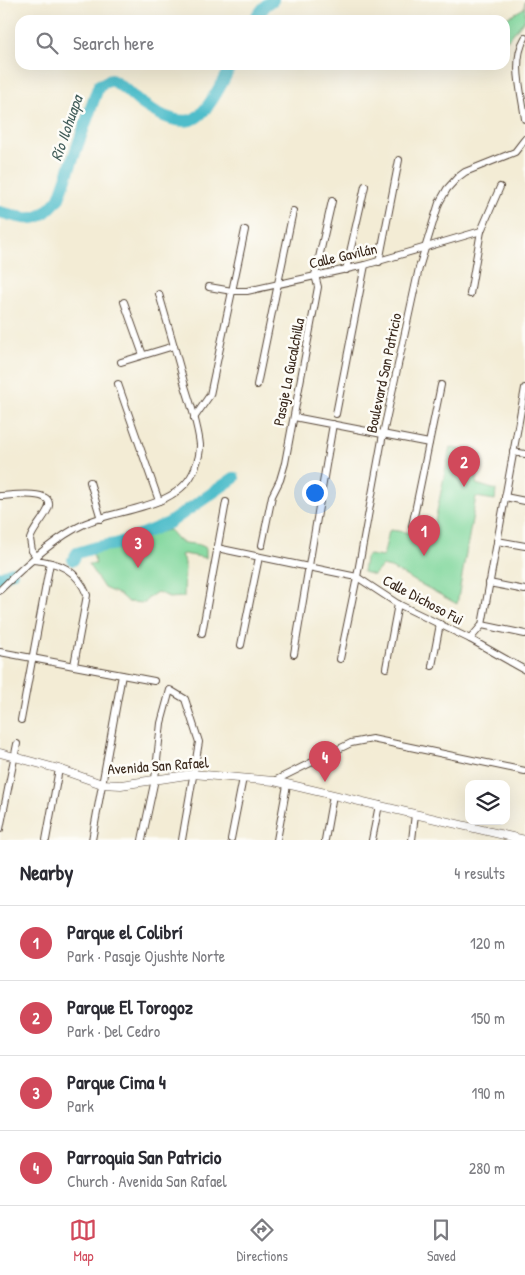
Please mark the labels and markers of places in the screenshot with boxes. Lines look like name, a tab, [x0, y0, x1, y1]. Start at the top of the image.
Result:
pin: 2	[448, 446, 480, 487]
pin: 1	[408, 515, 440, 556]
pin: 3	[122, 527, 154, 568]
pin: 4	[309, 741, 341, 782]

